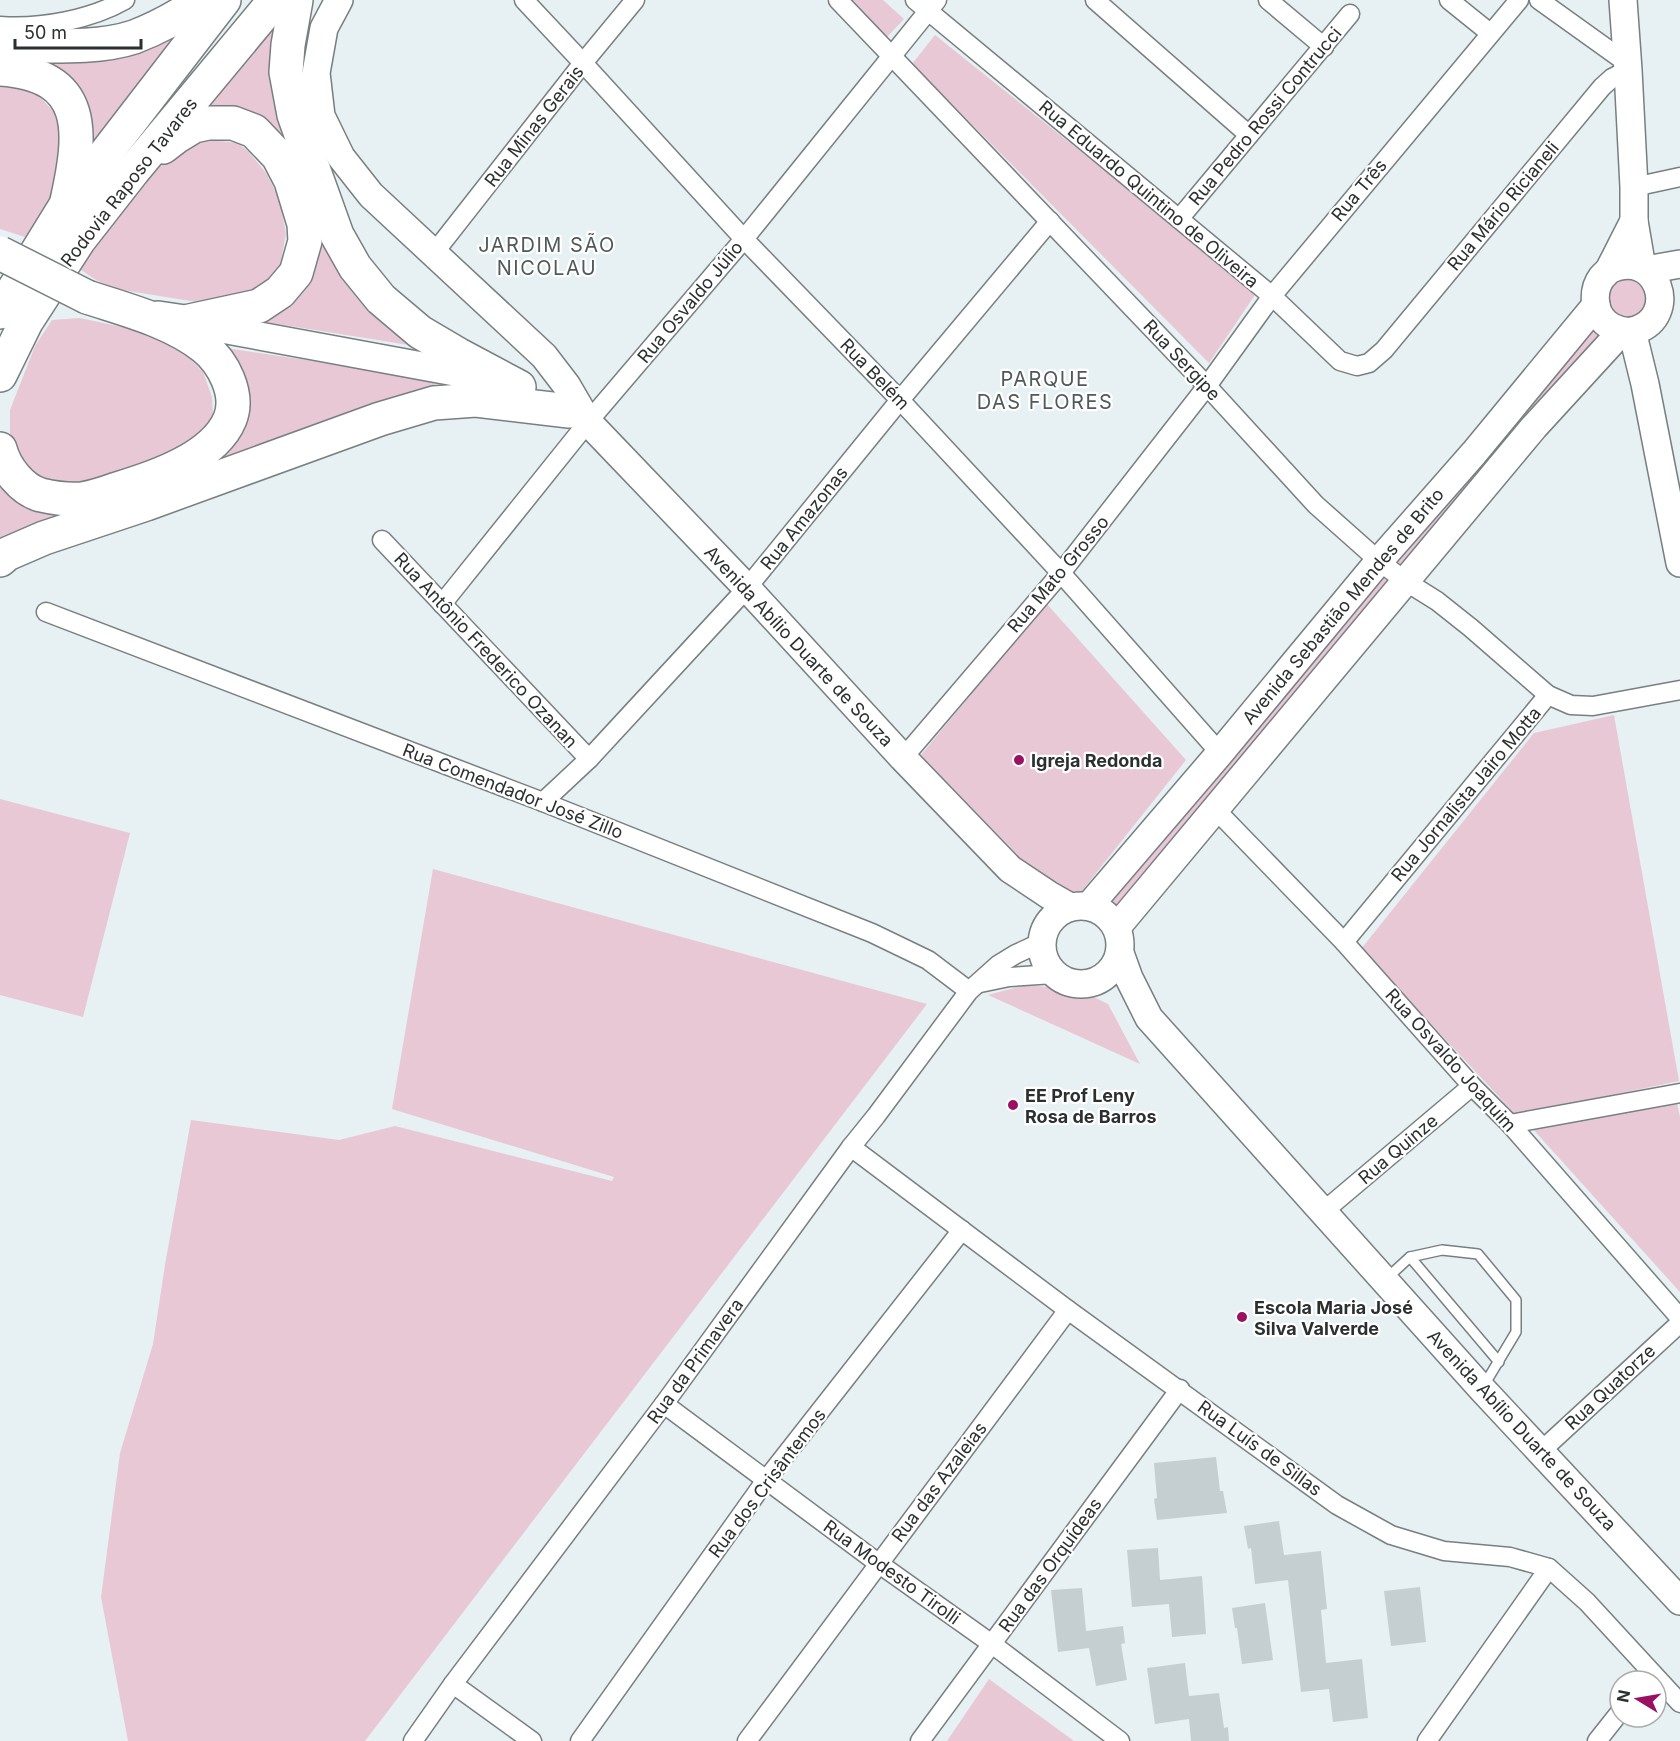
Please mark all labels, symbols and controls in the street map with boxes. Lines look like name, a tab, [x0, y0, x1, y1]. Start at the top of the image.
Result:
scale bar	[15, 12, 141, 50]
text: 50 m	[24, 22, 67, 43]
street label: Rua Pedro Rossi Contrucci	[1184, 23, 1346, 209]
street label: Rua Minas Gerais	[480, 61, 588, 191]
street label: Rodovia Raposo Tavares	[56, 93, 202, 271]
street label: Rua Eduardo Quintino de Oliveira	[1035, 96, 1263, 292]
street label: Rua Mário Ricianeli	[1443, 137, 1563, 275]
street label: Rua Três	[1327, 155, 1391, 225]
district label: JARDIM SÃO NICOLAU	[478, 232, 616, 280]
street label: Rua Osvaldo Júlio	[633, 237, 747, 367]
street label: Rua Sergipe	[1139, 315, 1225, 405]
street label: Rua Belém	[836, 334, 914, 414]
district label: PARQUE DAS FLORES	[977, 367, 1113, 414]
street label: Rua Amazonas	[756, 462, 852, 574]
street label: Avenida Sebastião Mendes de Brito	[1238, 484, 1448, 728]
street label: Rua Mato Grosso	[1003, 511, 1113, 637]
street label: Avenida Abílio Duarte de Souza	[700, 541, 898, 751]
street label: Rua Antônio Frederico Ozanan	[390, 548, 582, 752]
street label: Rua Jornalista Jairo Motta	[1387, 702, 1545, 886]
street label: Rua Comendador José Zillo	[400, 739, 626, 843]
place label: Igreja Redonda	[1031, 750, 1162, 771]
marker: Igreja Redonda	[1012, 753, 1026, 767]
street label: Rua Osvaldo Joaquim	[1381, 984, 1521, 1136]
place label: EE Prof Leny Rosa de Barros	[1025, 1085, 1157, 1127]
marker: EE Prof Leny Rosa de Barros	[1006, 1098, 1020, 1112]
street label: Rua Quinze	[1354, 1110, 1442, 1188]
street label: Rua da Primavera	[643, 1294, 747, 1428]
place label: Escola Maria José Silva Valverde	[1254, 1297, 1413, 1339]
marker: Escola Maria José Silva Valverde	[1235, 1310, 1249, 1324]
street label: Avenida Abílio Duarte de Souza	[1423, 1325, 1621, 1535]
street label: Rua Quatorze	[1561, 1340, 1659, 1434]
street label: Rua Luís de Sillas	[1194, 1396, 1326, 1500]
street label: Rua dos Crisântemos	[704, 1404, 830, 1562]
street label: Rua das Azaleias	[887, 1418, 991, 1546]
street label: Rua das Orquídeas	[994, 1494, 1106, 1636]
street label: Rua Modesto Tirolli	[820, 1515, 964, 1629]
north arrow	[1608, 1669, 1668, 1729]
text: N	[1612, 1688, 1634, 1704]

